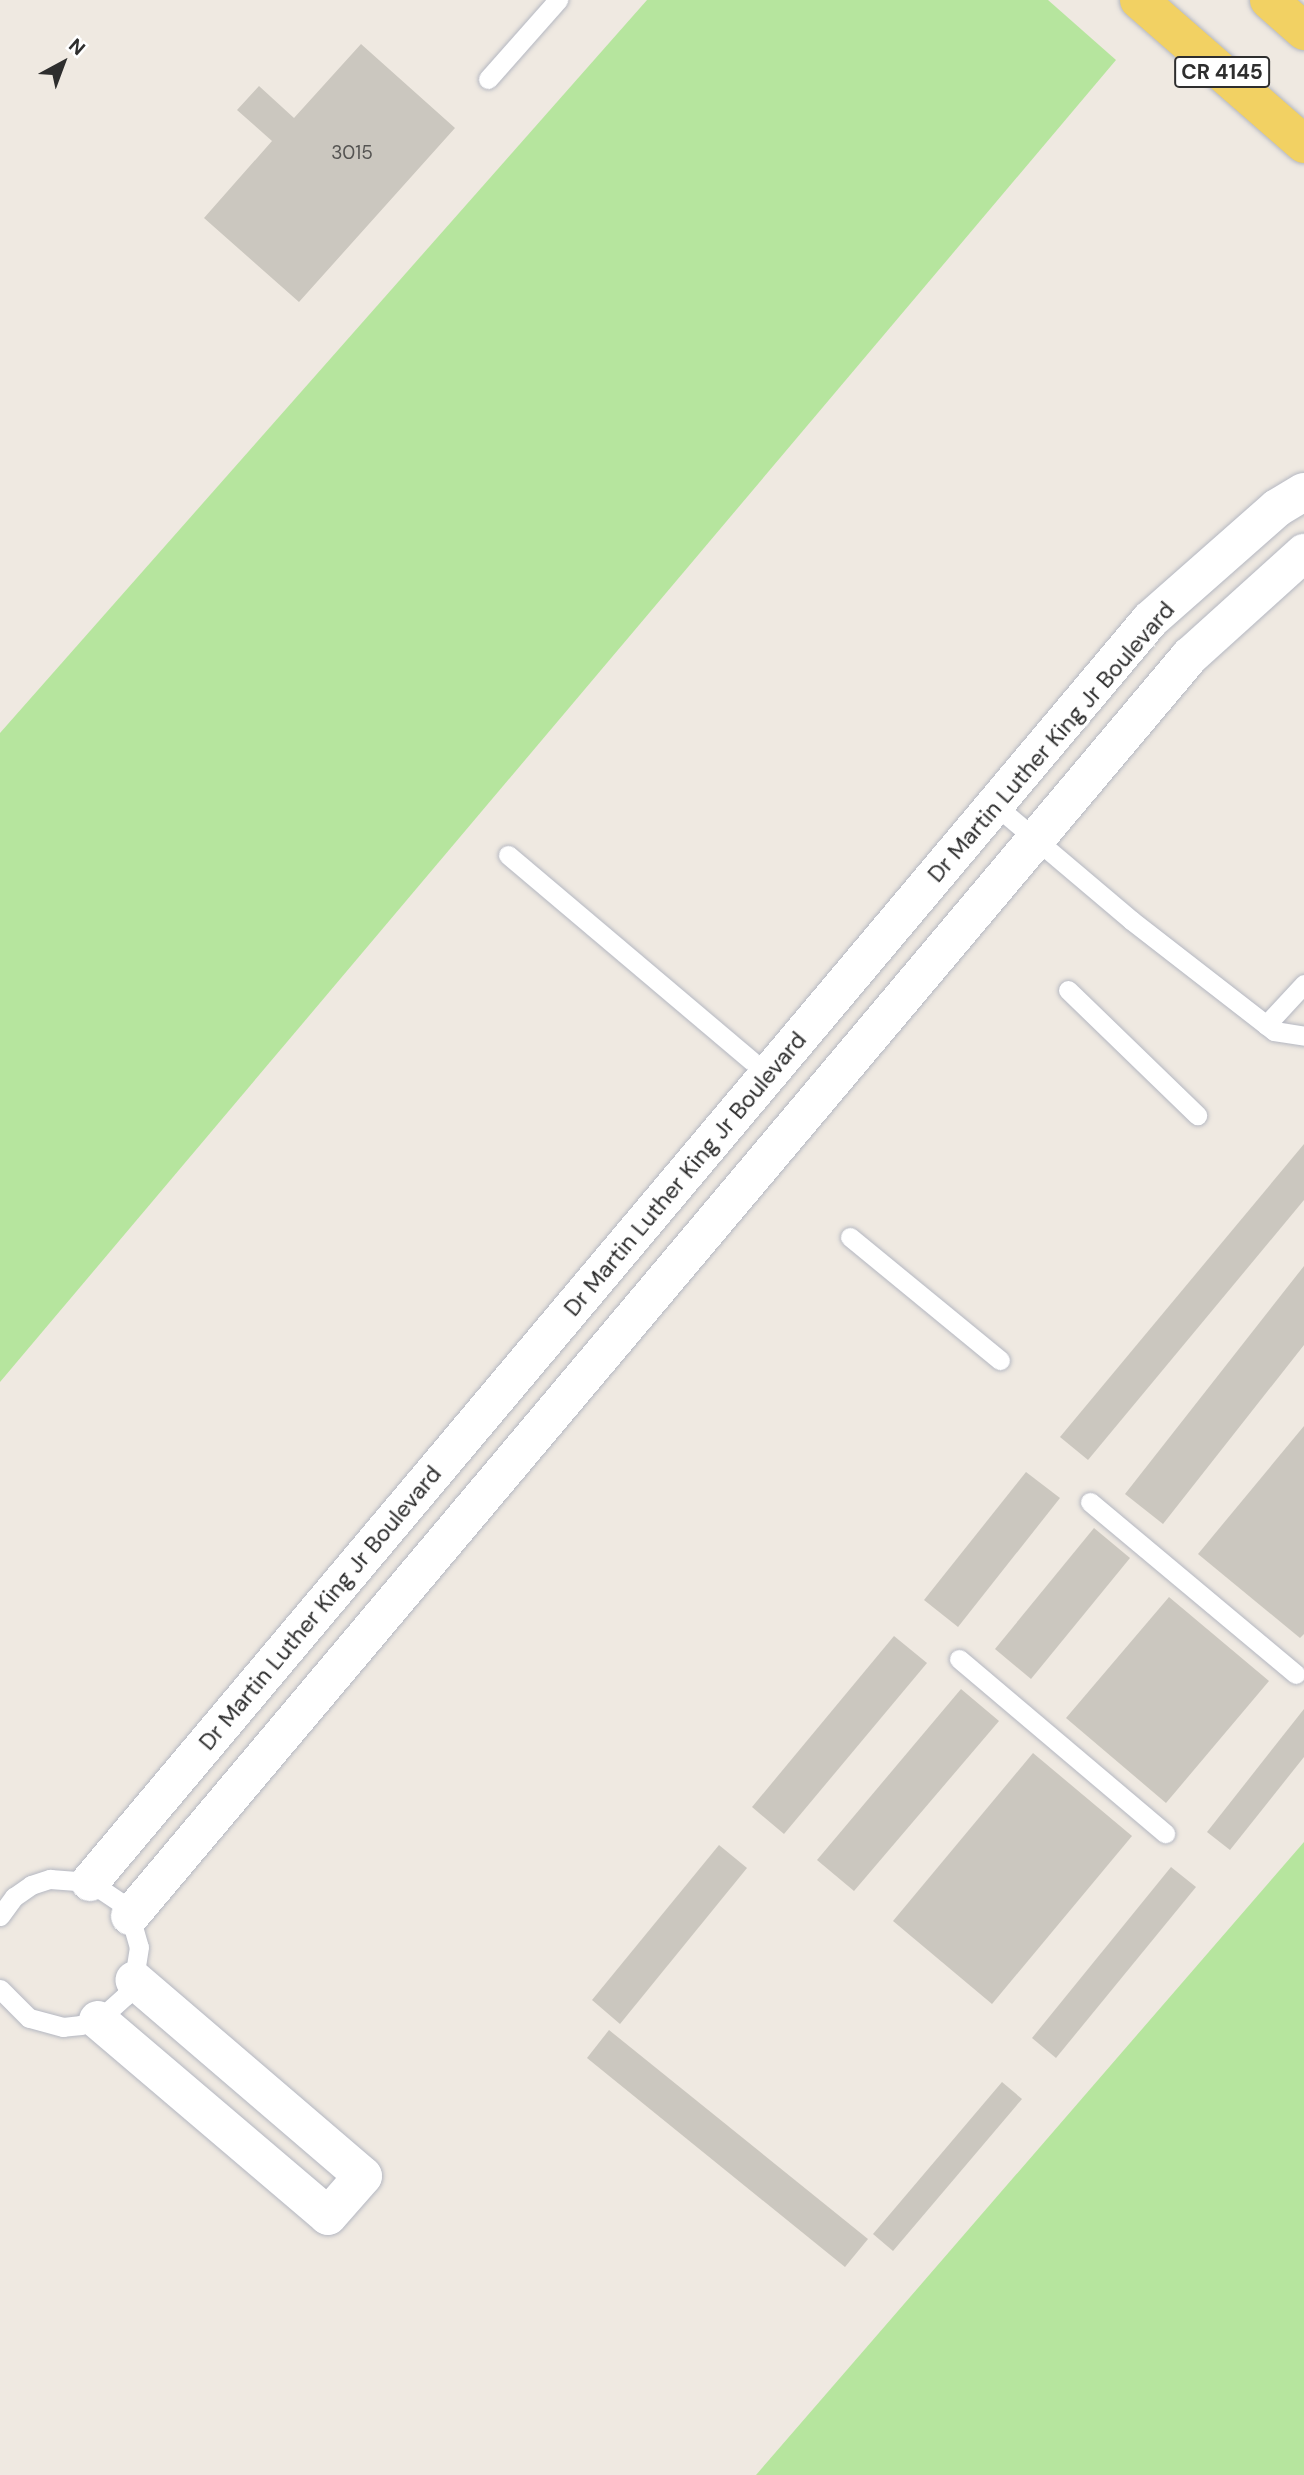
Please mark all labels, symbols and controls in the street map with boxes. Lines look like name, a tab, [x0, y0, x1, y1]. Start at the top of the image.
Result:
north arrow	[28, 28, 98, 98]
text: N	[64, 33, 91, 61]
road number: CR 4145	[1173, 55, 1271, 90]
house number: 3015	[331, 142, 373, 164]
street label: Dr Martin Luther King Jr Boulevard	[922, 596, 1180, 888]
street label: Dr Martin Luther King Jr Boulevard	[558, 1026, 812, 1322]
street label: Dr Martin Luther King Jr Boulevard	[193, 1460, 447, 1756]

